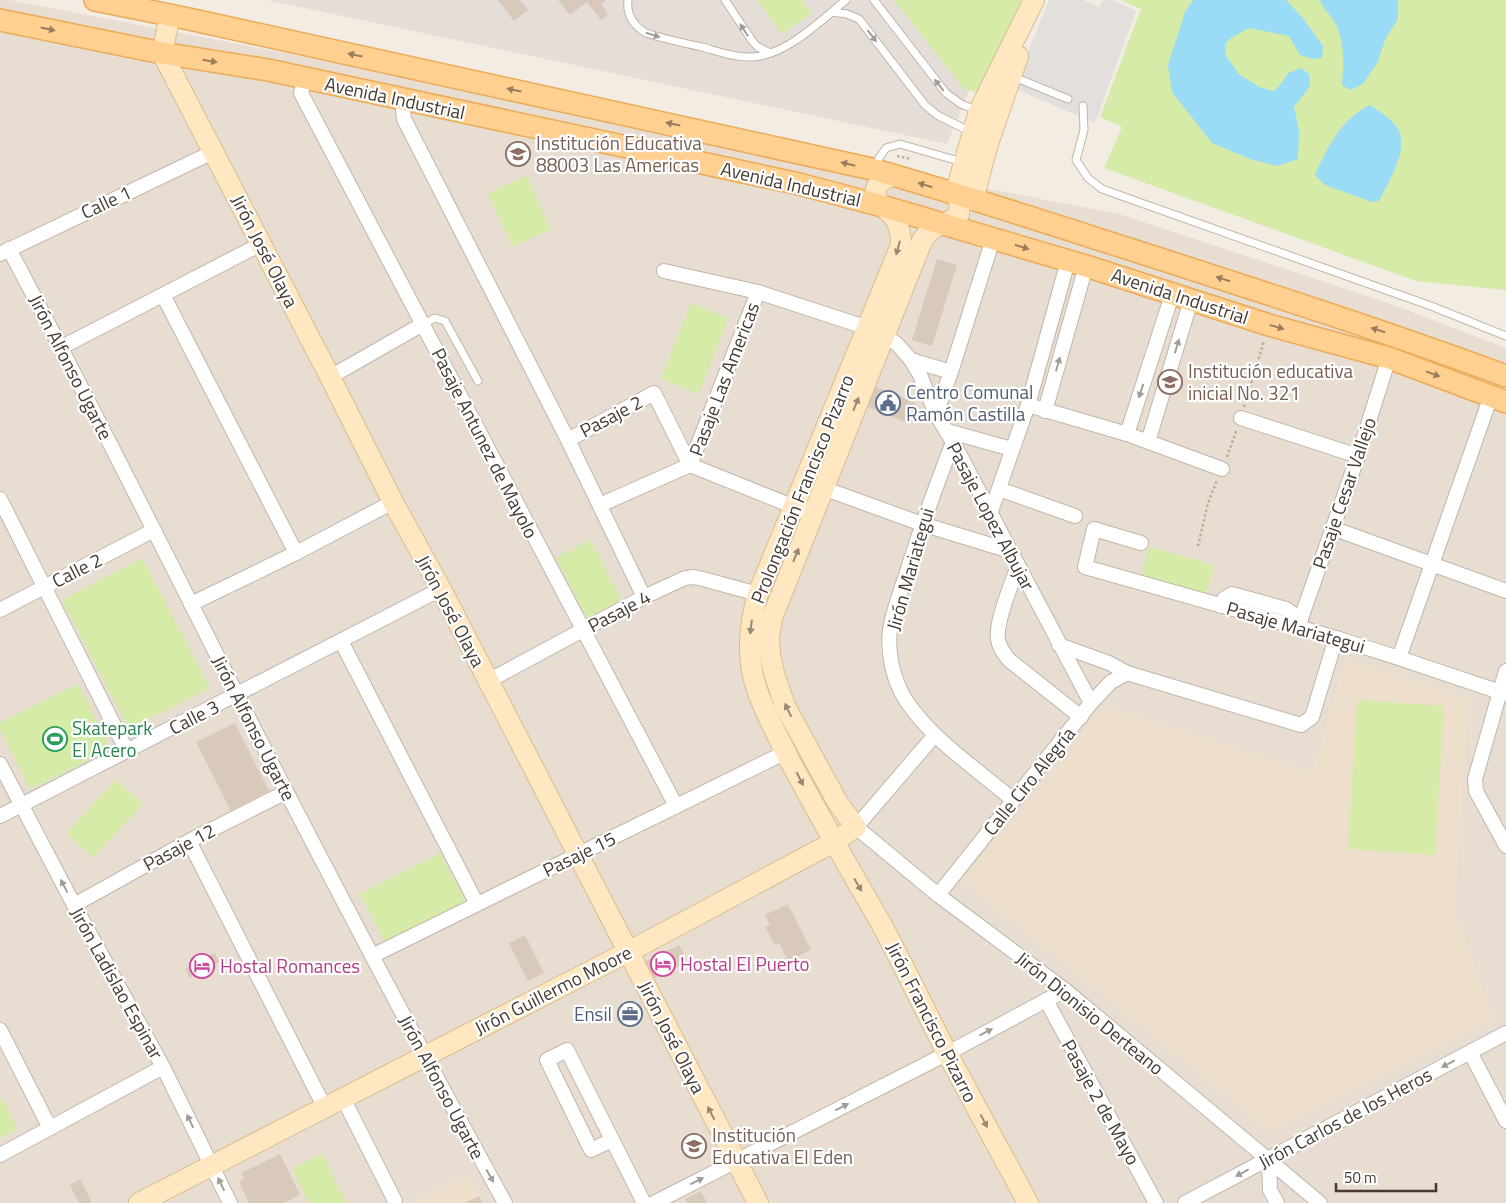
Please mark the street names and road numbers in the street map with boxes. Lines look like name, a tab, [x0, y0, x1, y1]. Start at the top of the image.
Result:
street label: Avenida Industrial	[322, 68, 468, 127]
street label: Avenida Industrial	[718, 153, 864, 214]
street label: Calle 1	[76, 177, 136, 226]
street label: Jirón José Olaya	[225, 189, 307, 313]
street label: Avenida Industrial	[1108, 260, 1253, 331]
street label: Jirón Alfonso Ugarte	[22, 289, 121, 445]
street label: Pasaje Las Americas	[681, 297, 766, 460]
street label: Pasaje Antunez de Mayolo	[425, 342, 546, 543]
street label: Prolongación Francisco Pizarro	[742, 370, 861, 608]
street label: Pasaje 2	[574, 387, 647, 444]
street label: Pasaje Cesar Vallejo	[1304, 413, 1383, 572]
street label: Pasaje Lopez Albujar	[940, 436, 1043, 596]
street label: Jirón Mariategui	[878, 504, 941, 634]
street label: Calle 2	[47, 545, 107, 595]
street label: Jirón José Olaya	[410, 549, 493, 672]
street label: Pasaje 4	[582, 582, 655, 639]
street label: Pasaje Mariategui	[1223, 593, 1369, 660]
street label: Jirón Alfonso Ugarte	[205, 650, 304, 806]
street label: Calle 3	[164, 692, 224, 742]
street label: Calle Ciro Alegría	[976, 720, 1082, 841]
street label: Pasaje 12	[137, 815, 220, 878]
street label: Pasaje 15	[537, 823, 620, 884]
street label: Jirón Ladislao Espinar	[64, 901, 172, 1065]
street label: Jirón Guillermo Moore	[469, 937, 637, 1042]
street label: Jirón Francisco Pizarro	[879, 937, 985, 1107]
street label: Jirón Dionisio Derteano	[1010, 944, 1171, 1081]
street label: Jirón José Olaya	[632, 975, 714, 1099]
street label: Jirón Alfonso Ugarte	[392, 1009, 493, 1164]
street label: Pasaje 2 de Mayo	[1055, 1033, 1148, 1170]
street label: Jirón Carlos de los Heros	[1253, 1059, 1437, 1176]

